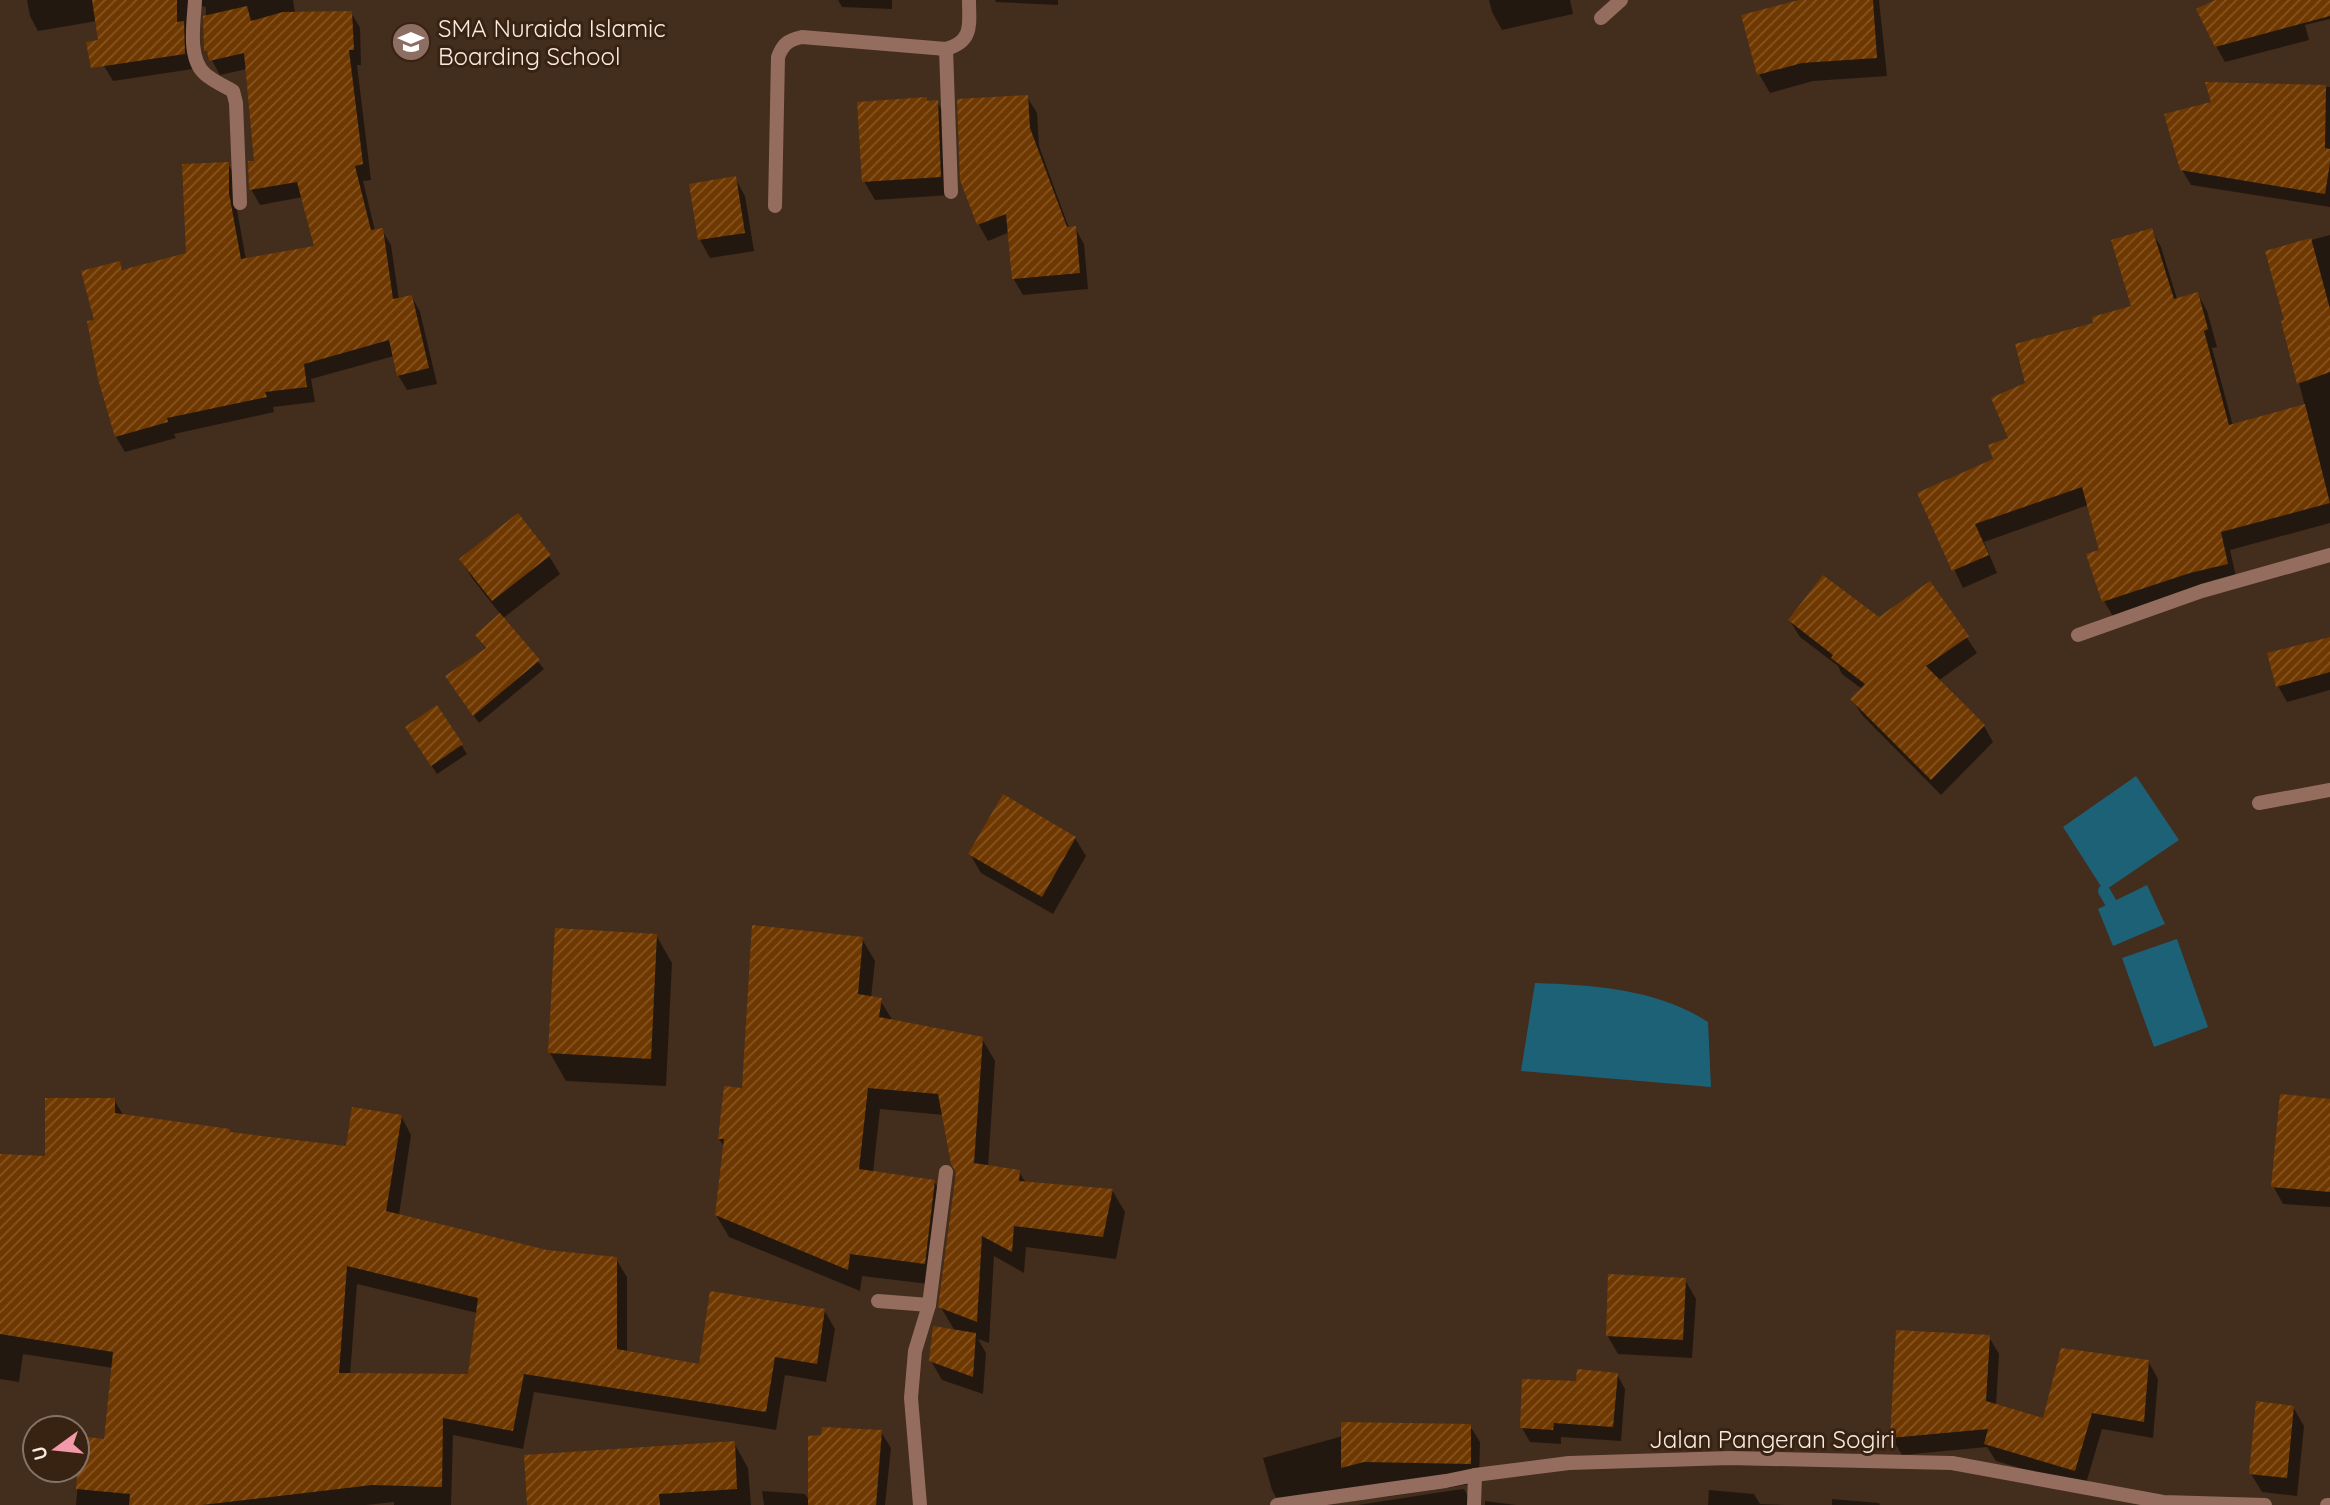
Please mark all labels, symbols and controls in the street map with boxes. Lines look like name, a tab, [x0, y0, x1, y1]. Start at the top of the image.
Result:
place label: SMA Nuraida Islamic Boarding School	[438, 13, 666, 71]
school or university icon: SMA Nuraida Islamic Boarding School	[390, 21, 432, 63]
north arrow	[21, 1414, 91, 1484]
street label: Jalan Pangeran Sogiri	[1649, 1424, 1895, 1454]
text: U	[26, 1444, 53, 1463]

